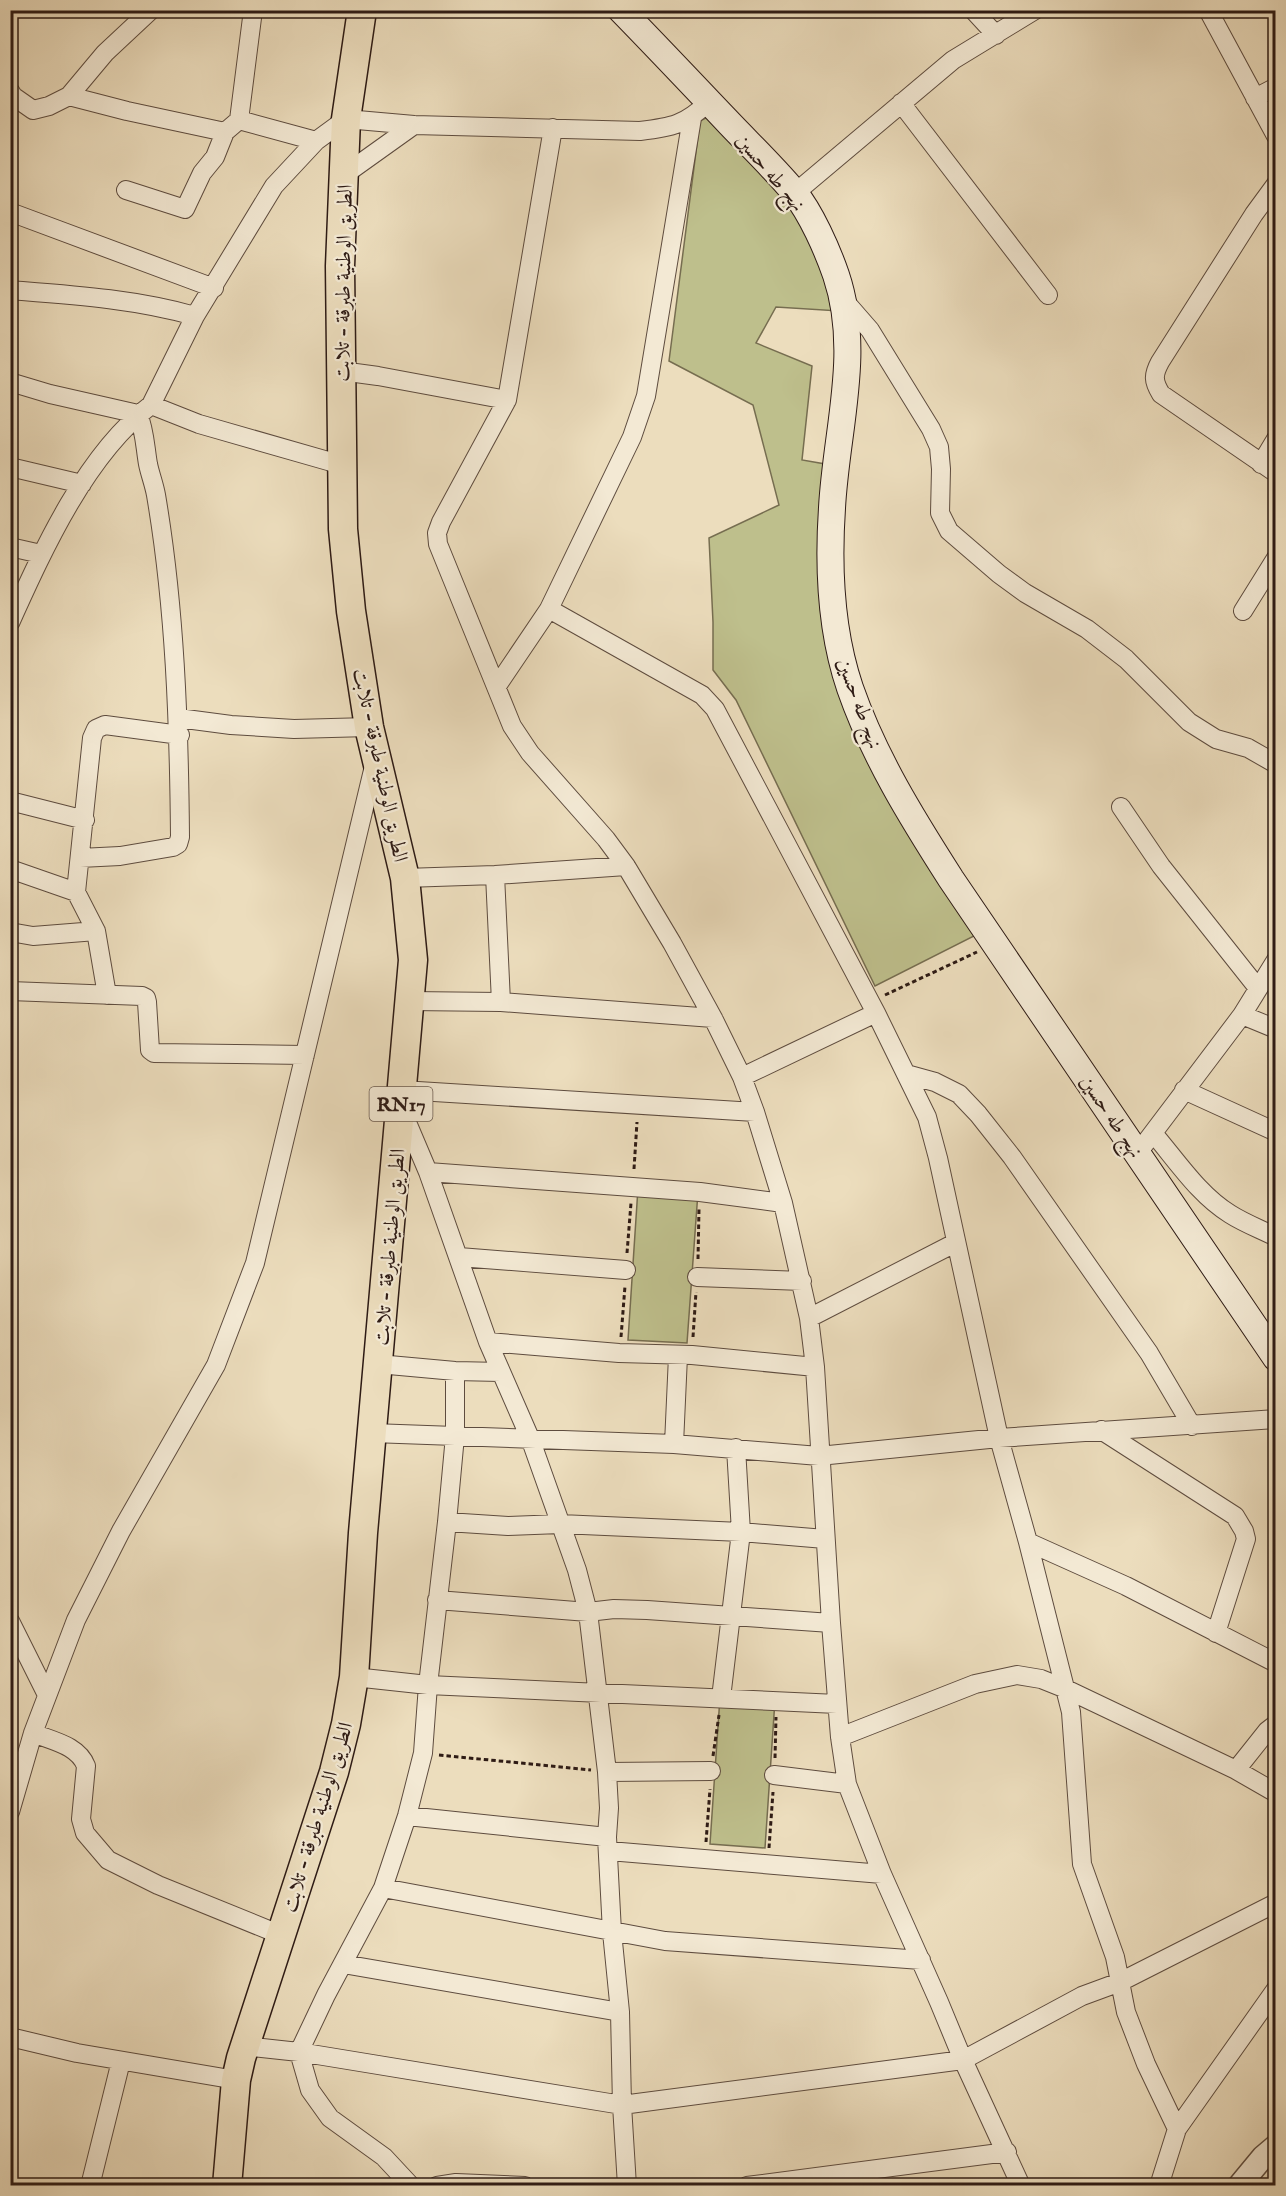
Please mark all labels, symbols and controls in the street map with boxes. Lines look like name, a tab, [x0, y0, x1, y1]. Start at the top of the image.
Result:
street label: نهج طه حسين	[726, 128, 811, 221]
street label: الطريق الوطنية طبرقة - تلابت	[329, 184, 360, 382]
street label: نهج طه حسين	[826, 654, 888, 754]
street label: الطريق الوطنية طبرقة - تلابت	[346, 666, 413, 865]
street label: نهج طه حسين	[1070, 1070, 1149, 1166]
road number: RN17	[370, 1087, 432, 1121]
street label: الطريق الوطنية طبرقة - تلابت	[368, 1148, 413, 1347]
street label: الطريق الوطنية طبرقة - تلابت	[277, 1719, 360, 1916]

